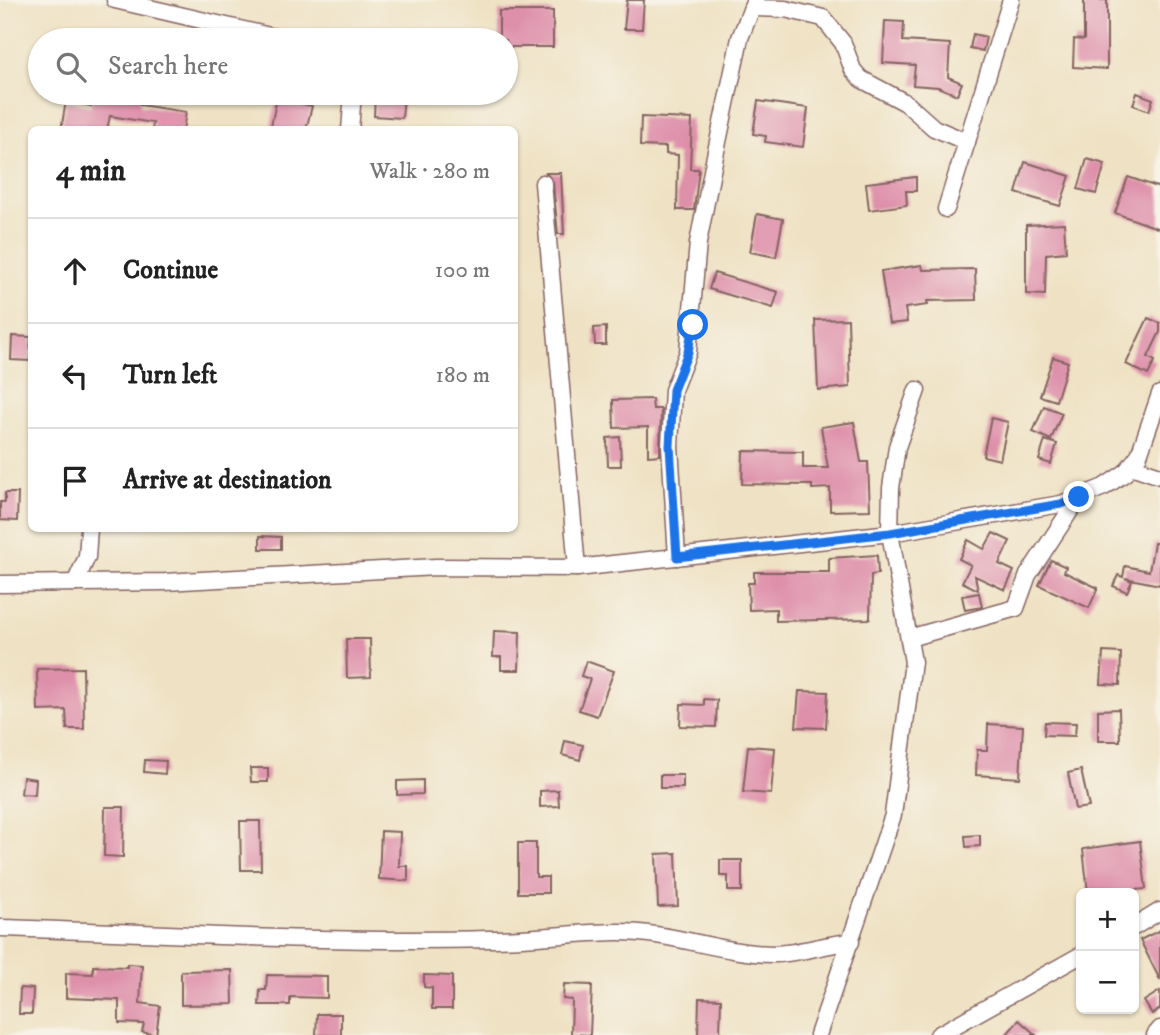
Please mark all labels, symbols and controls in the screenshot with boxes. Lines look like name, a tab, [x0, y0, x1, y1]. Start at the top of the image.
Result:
search box	[28, 28, 518, 105]
icon: search	[52, 48, 90, 86]
text: Search here	[108, 50, 228, 83]
text: 4 min	[56, 153, 126, 190]
text: Walk · 280 m	[369, 157, 490, 186]
icon: ahead	[56, 252, 94, 290]
text: Continue	[123, 254, 218, 287]
text: 100 m	[435, 256, 490, 285]
route start	[677, 309, 708, 340]
icon: left	[56, 357, 94, 395]
text: Turn left	[123, 359, 217, 392]
text: 180 m	[435, 361, 490, 390]
icon: arrive	[56, 462, 94, 500]
text: Arrive at destination	[123, 464, 332, 497]
route end	[1063, 481, 1094, 512]
map controls	[1076, 888, 1139, 1014]
button: +	[1076, 888, 1139, 951]
button: −	[1076, 951, 1139, 1014]

